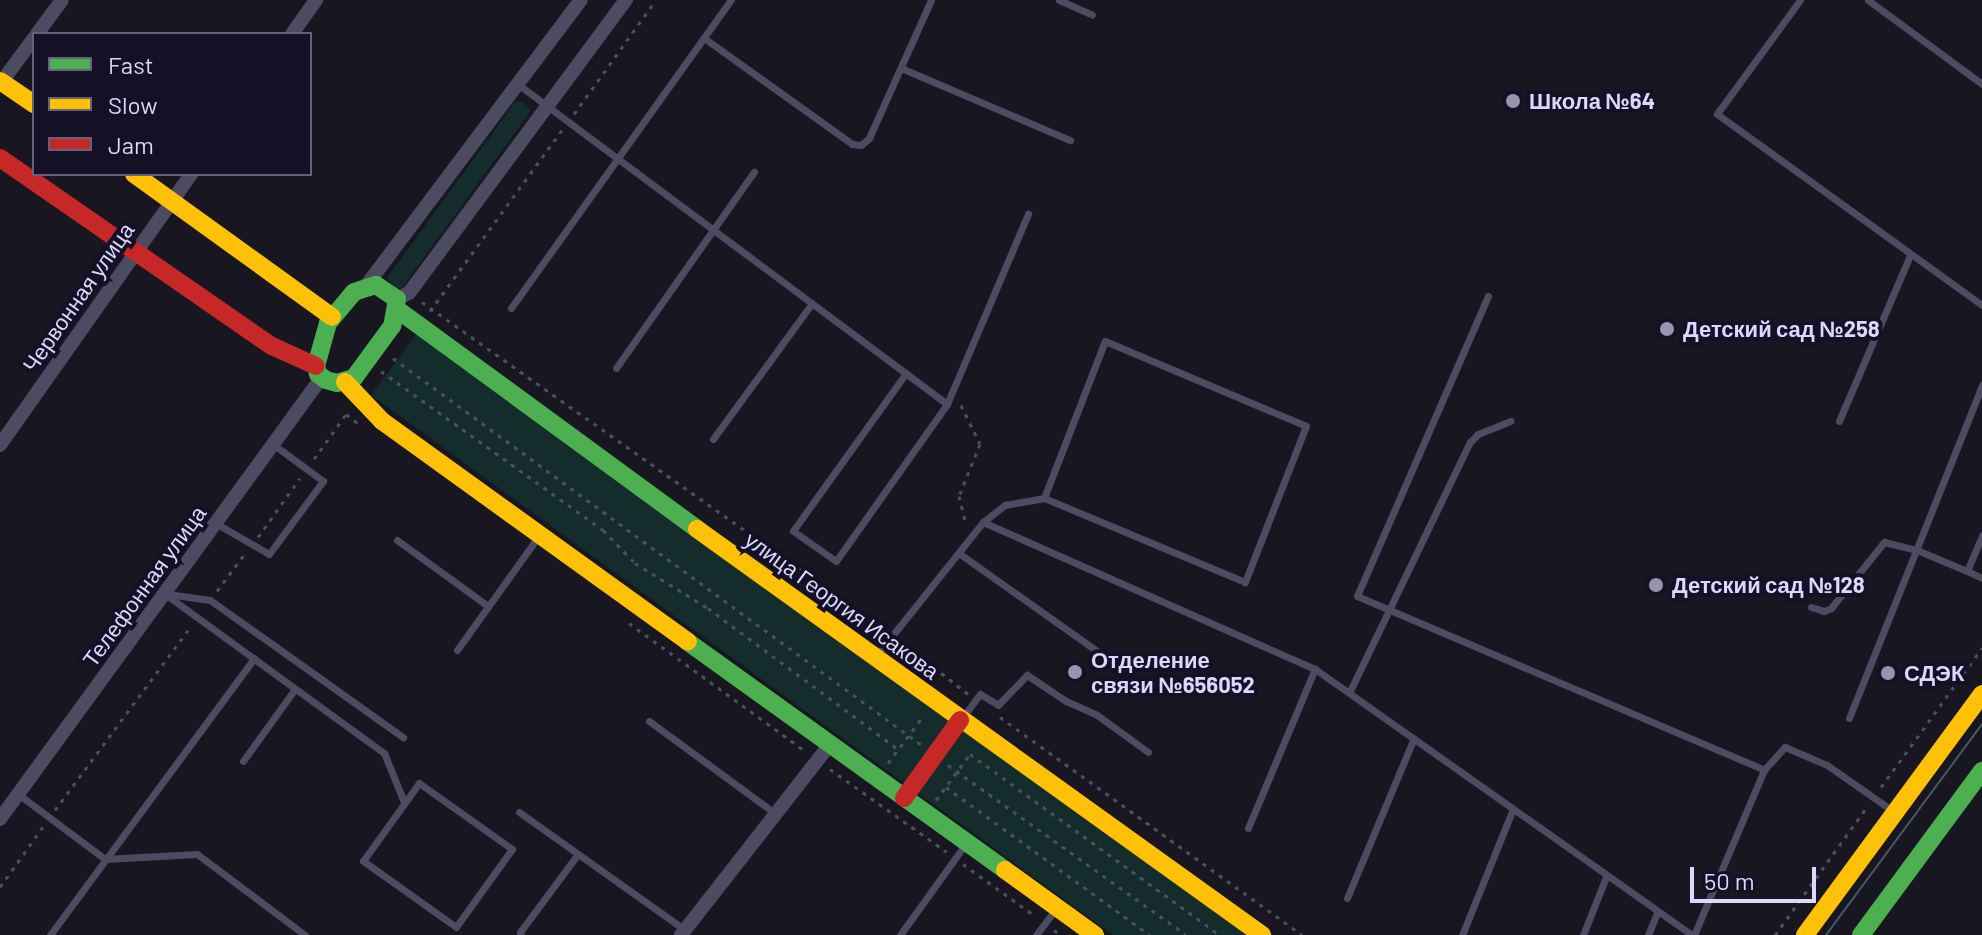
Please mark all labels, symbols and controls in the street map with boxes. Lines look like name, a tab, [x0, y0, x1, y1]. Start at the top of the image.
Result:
legend	[32, 32, 312, 176]
text: Fast	[108, 50, 153, 79]
place label: Школа №64	[1529, 88, 1655, 114]
text: Slow	[108, 90, 157, 119]
marker: Школа №64	[1504, 92, 1522, 110]
text: Jam	[108, 130, 154, 159]
street label: Червонная улица	[17, 217, 139, 377]
place label: Детский сад №258	[1683, 316, 1880, 342]
marker: Детский сад №258	[1658, 320, 1676, 338]
street label: Телефонная улица	[77, 500, 211, 672]
street label: улица Георгия Исакова	[740, 526, 944, 684]
place label: Детский сад №128	[1672, 572, 1865, 598]
marker: Детский сад №128	[1647, 576, 1665, 594]
place label: Отделение связи №656052	[1091, 646, 1255, 698]
place label: СДЭК	[1904, 660, 1964, 686]
marker: Отделение связи №656052	[1066, 663, 1084, 681]
marker: СДЭК	[1879, 664, 1897, 682]
scale bar	[1694, 851, 1820, 901]
text: 50 m	[1704, 866, 1755, 895]

